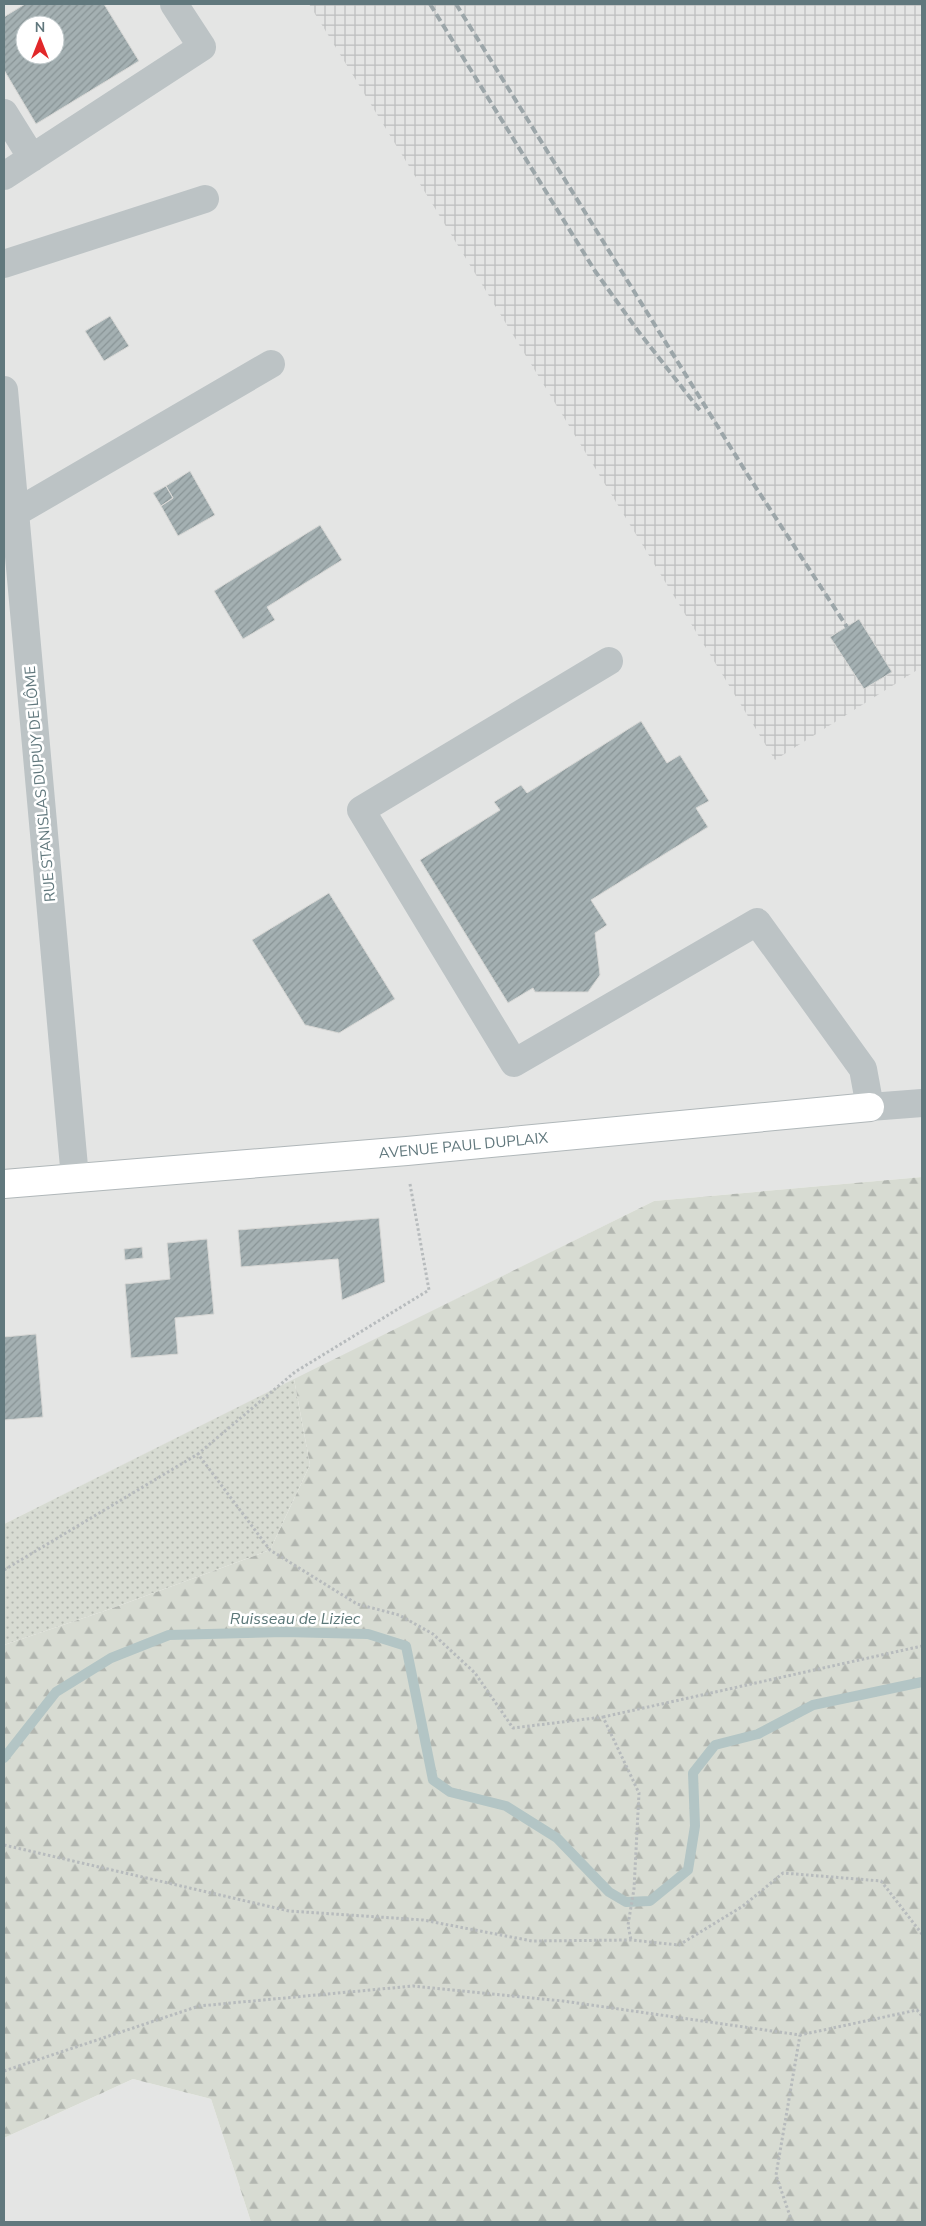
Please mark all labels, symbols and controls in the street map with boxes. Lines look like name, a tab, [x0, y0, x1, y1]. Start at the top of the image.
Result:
north arrow	[15, 15, 65, 65]
text: N	[35, 18, 45, 37]
street label: RUE STANISLAS DUPUY DE LÔME	[19, 665, 60, 903]
street label: AVENUE PAUL DUPLAIX	[378, 1128, 549, 1163]
water label: Ruisseau de Liziec	[230, 1608, 361, 1630]

